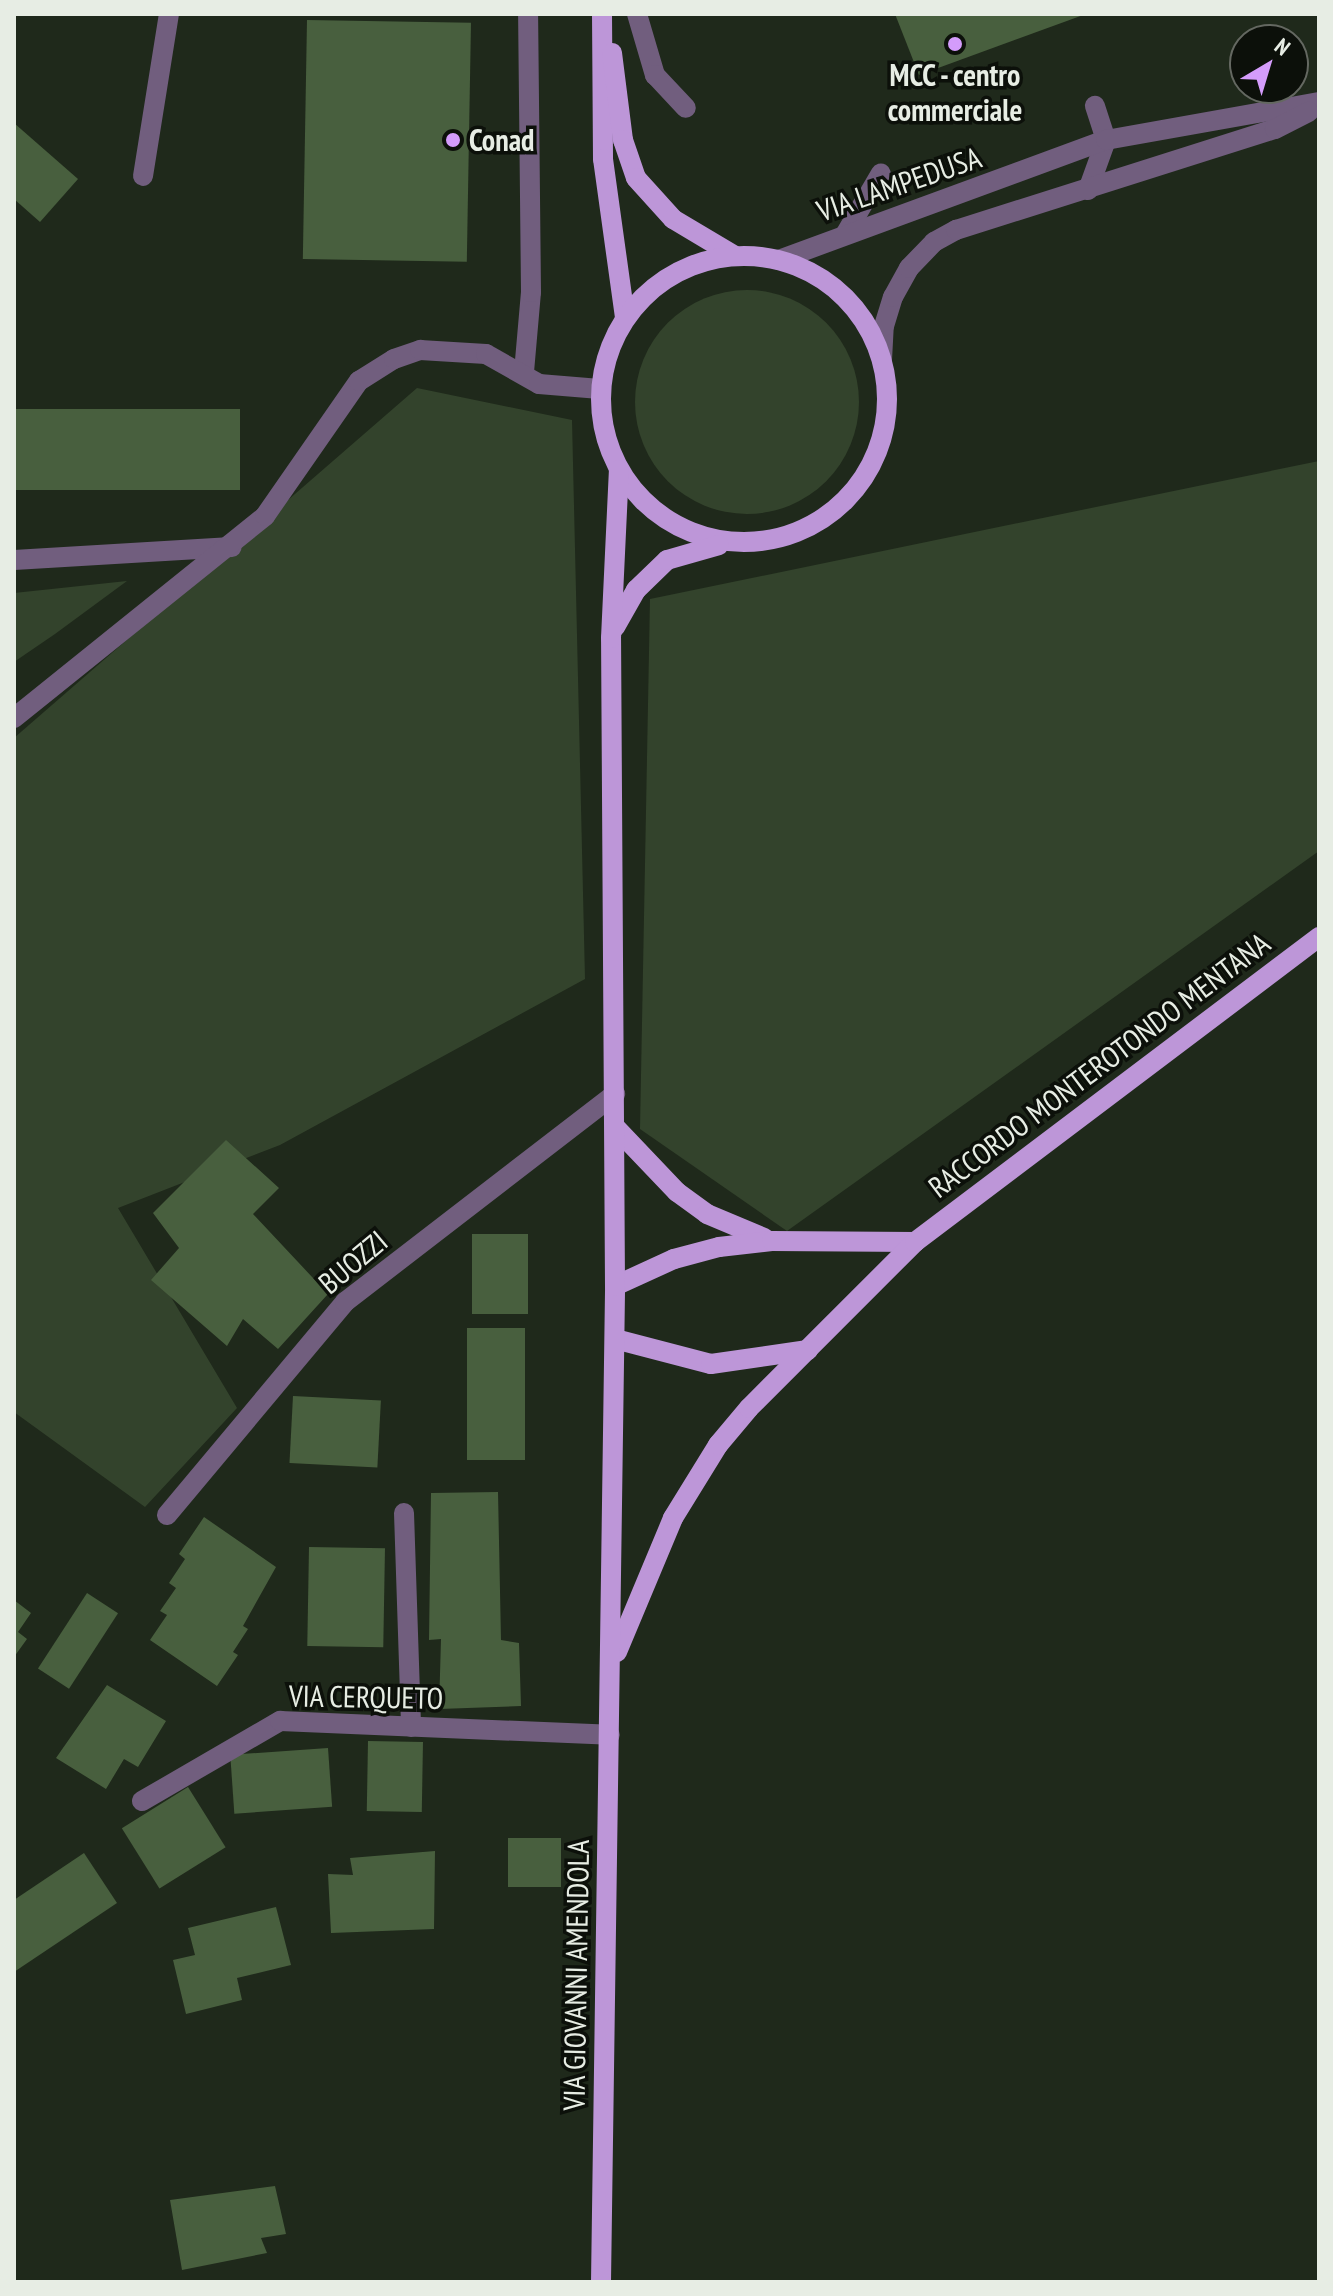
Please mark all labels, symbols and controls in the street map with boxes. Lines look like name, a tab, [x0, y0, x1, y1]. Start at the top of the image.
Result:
north arrow	[1229, 24, 1309, 104]
text: N	[1269, 32, 1296, 61]
marker: MCC - centro commerciale	[946, 35, 964, 53]
place label: MCC - centro commerciale	[887, 57, 1023, 128]
place label: Conad	[469, 122, 534, 158]
marker: Conad	[444, 131, 462, 149]
street label: VIA LAMPEDUSA	[812, 139, 986, 229]
street label: RACCORDO MONTEROTONDO MENTANA	[921, 925, 1277, 1205]
street label: BUOZZI	[311, 1223, 395, 1301]
street label: VIA CERQUETO	[288, 1678, 444, 1716]
street label: VIA GIOVANNI AMENDOLA	[556, 1838, 596, 2112]

